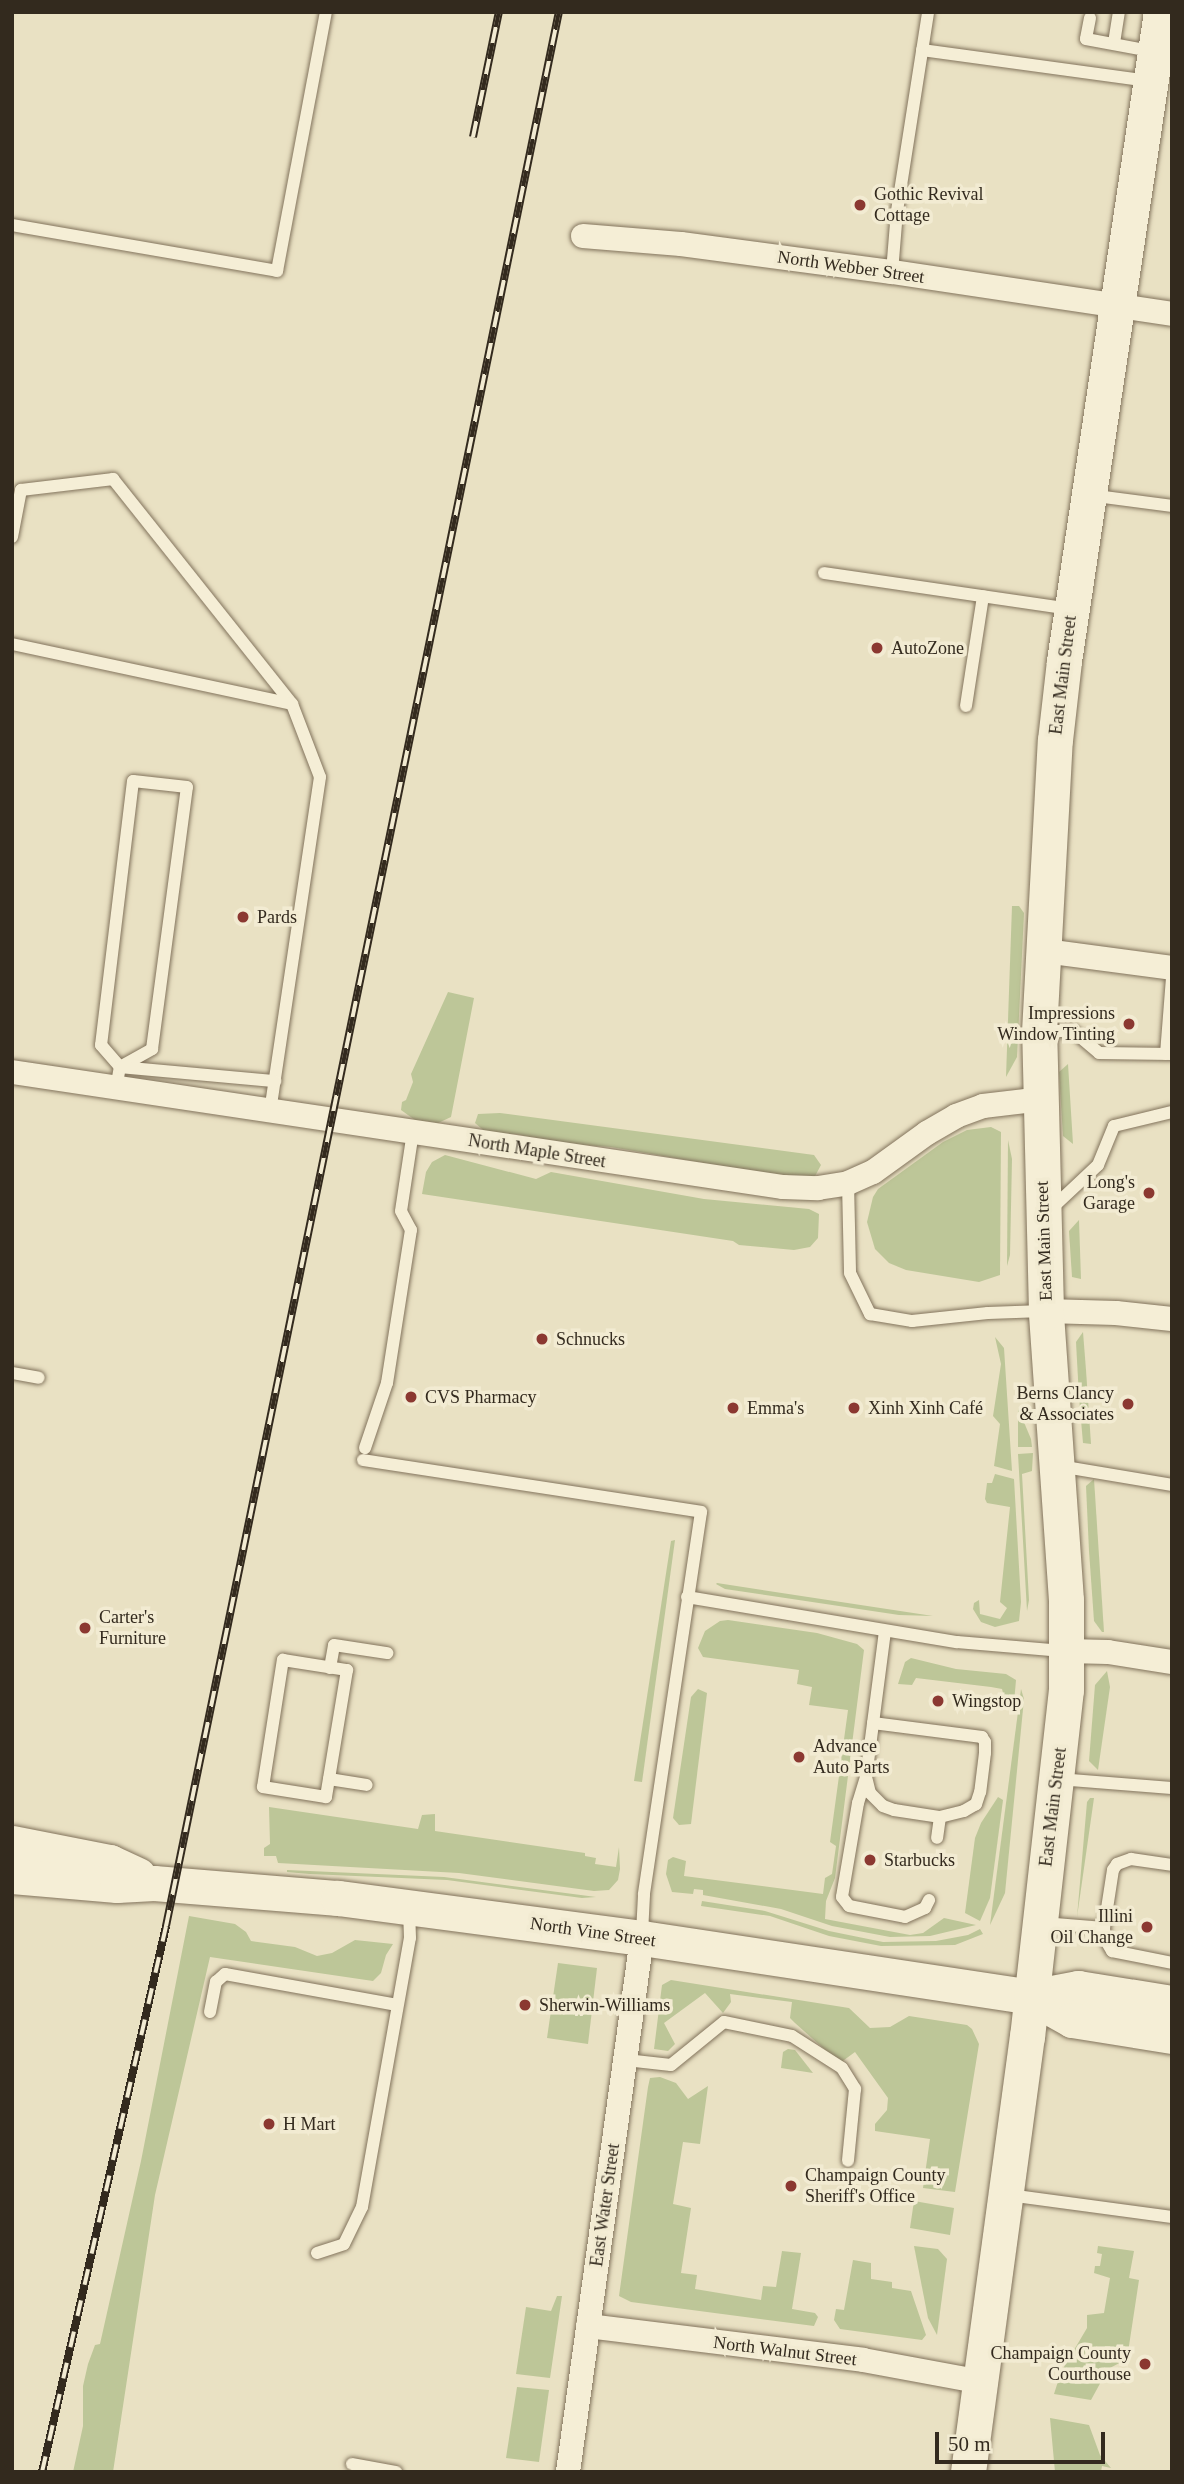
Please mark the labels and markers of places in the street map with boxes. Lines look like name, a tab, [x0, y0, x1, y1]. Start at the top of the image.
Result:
place label: Gothic Revival Cottage	[874, 184, 983, 227]
marker: Gothic Revival Cottage	[852, 197, 868, 213]
place label: AutoZone	[891, 637, 964, 659]
marker: AutoZone	[869, 640, 885, 656]
place label: Pards	[257, 906, 297, 928]
marker: Pards	[235, 909, 251, 925]
place label: Impressions Window Tinting	[997, 1003, 1115, 1046]
marker: Impressions Window Tinting	[1121, 1016, 1137, 1032]
place label: Long's Garage	[1083, 1172, 1135, 1214]
marker: Long's Garage	[1141, 1185, 1157, 1201]
place label: Schnucks	[556, 1328, 625, 1350]
marker: Schnucks	[534, 1331, 550, 1347]
place label: Berns Clancy & Associates	[1017, 1383, 1114, 1426]
place label: CVS Pharmacy	[425, 1386, 536, 1408]
marker: CVS Pharmacy	[403, 1389, 419, 1405]
marker: Berns Clancy & Associates	[1120, 1396, 1136, 1412]
place label: Emma's	[747, 1397, 804, 1419]
place label: Xinh Xinh Café	[868, 1397, 983, 1419]
marker: Emma's	[725, 1400, 741, 1416]
marker: Xinh Xinh Café	[846, 1400, 862, 1416]
place label: Carter's Furniture	[99, 1607, 166, 1650]
marker: Carter's Furniture	[77, 1620, 93, 1636]
place label: Wingstop	[952, 1690, 1021, 1712]
marker: Wingstop	[930, 1693, 946, 1709]
place label: Advance Auto Parts	[813, 1736, 890, 1778]
marker: Advance Auto Parts	[791, 1749, 807, 1765]
place label: Starbucks	[884, 1849, 955, 1871]
marker: Starbucks	[862, 1852, 878, 1868]
place label: Illini Oil Change	[1051, 1906, 1133, 1948]
marker: Illini Oil Change	[1139, 1919, 1155, 1935]
place label: Sherwin-Williams	[539, 1994, 670, 2016]
marker: Sherwin-Williams	[517, 1997, 533, 2013]
place label: H Mart	[283, 2113, 335, 2135]
marker: H Mart	[261, 2116, 277, 2132]
place label: Champaign County Sheriff's Office	[805, 2165, 945, 2208]
marker: Champaign County Sheriff's Office	[783, 2178, 799, 2194]
place label: Champaign County Courthouse	[991, 2343, 1131, 2386]
marker: Champaign County Courthouse	[1137, 2356, 1153, 2372]

